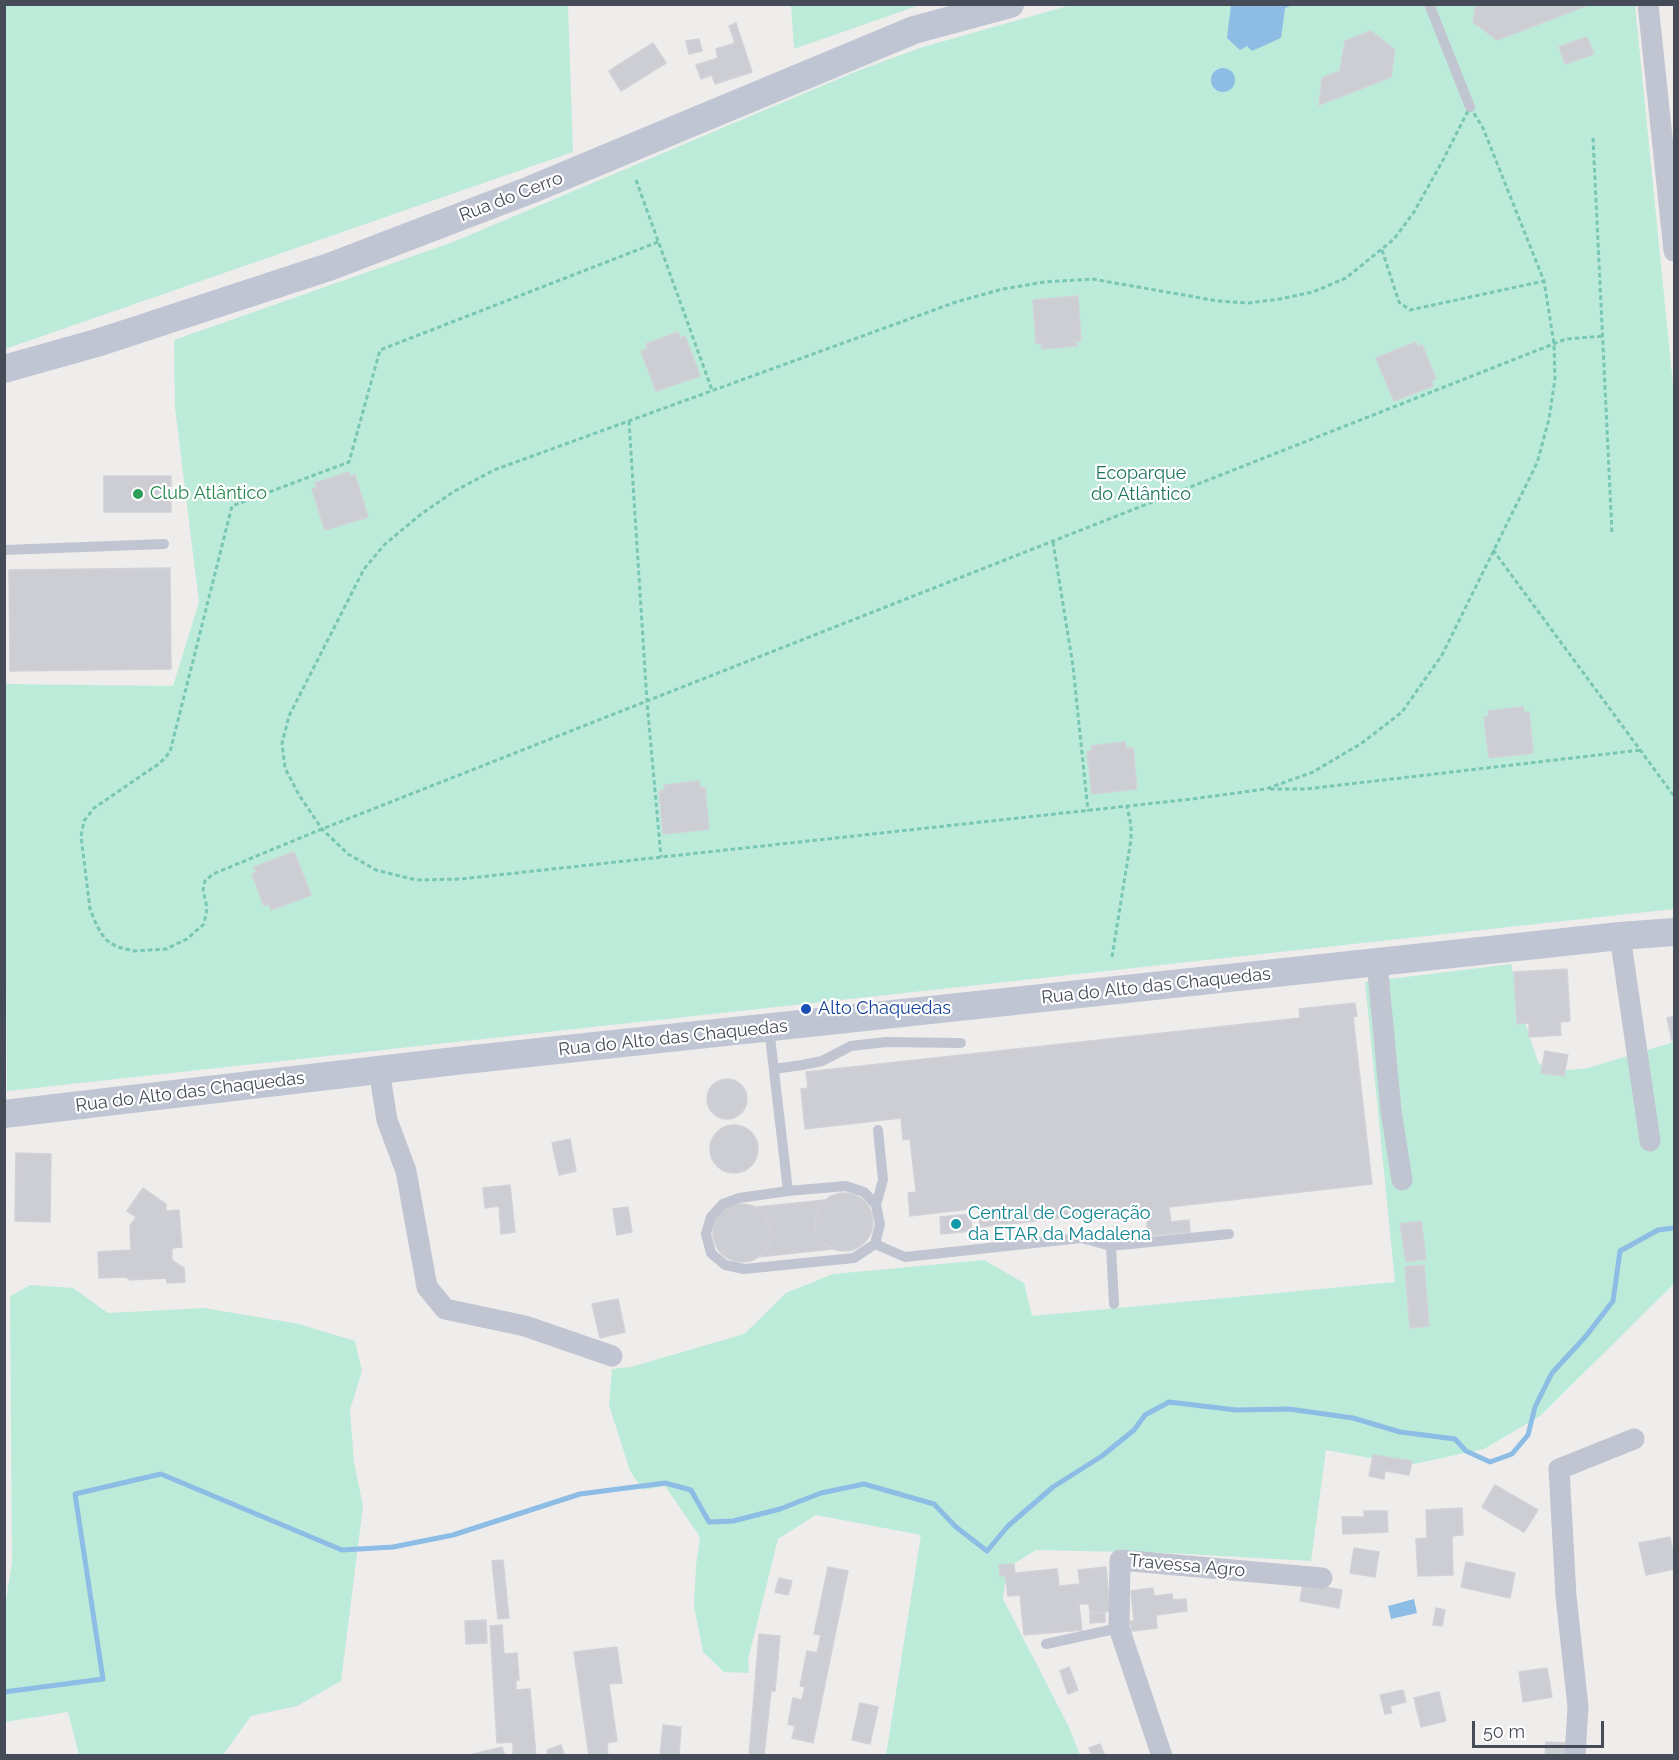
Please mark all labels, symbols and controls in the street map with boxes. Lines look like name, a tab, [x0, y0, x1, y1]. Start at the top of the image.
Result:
street label: Rua do Cerro	[456, 167, 566, 227]
park label: Ecoparque do Atlântico	[1091, 463, 1191, 506]
place label: Club Atlântico	[150, 483, 267, 505]
marker: Club Atlântico	[131, 487, 145, 501]
street label: Rua do Alto das Chaquedas	[1040, 963, 1272, 1009]
place label: Alto Chaquedas	[818, 998, 951, 1020]
marker: Alto Chaquedas	[799, 1002, 813, 1016]
street label: Rua do Alto das Chaquedas	[557, 1015, 789, 1061]
street label: Rua do Alto das Chaquedas	[74, 1067, 306, 1117]
place label: Central de Cogeração da ETAR da Madalena	[968, 1203, 1151, 1246]
marker: Central de Cogeração da ETAR da Madalena	[949, 1217, 963, 1231]
street label: Travessa Agro	[1128, 1550, 1246, 1582]
scale bar	[1475, 1709, 1607, 1747]
text: 50 m	[1483, 1721, 1525, 1742]

